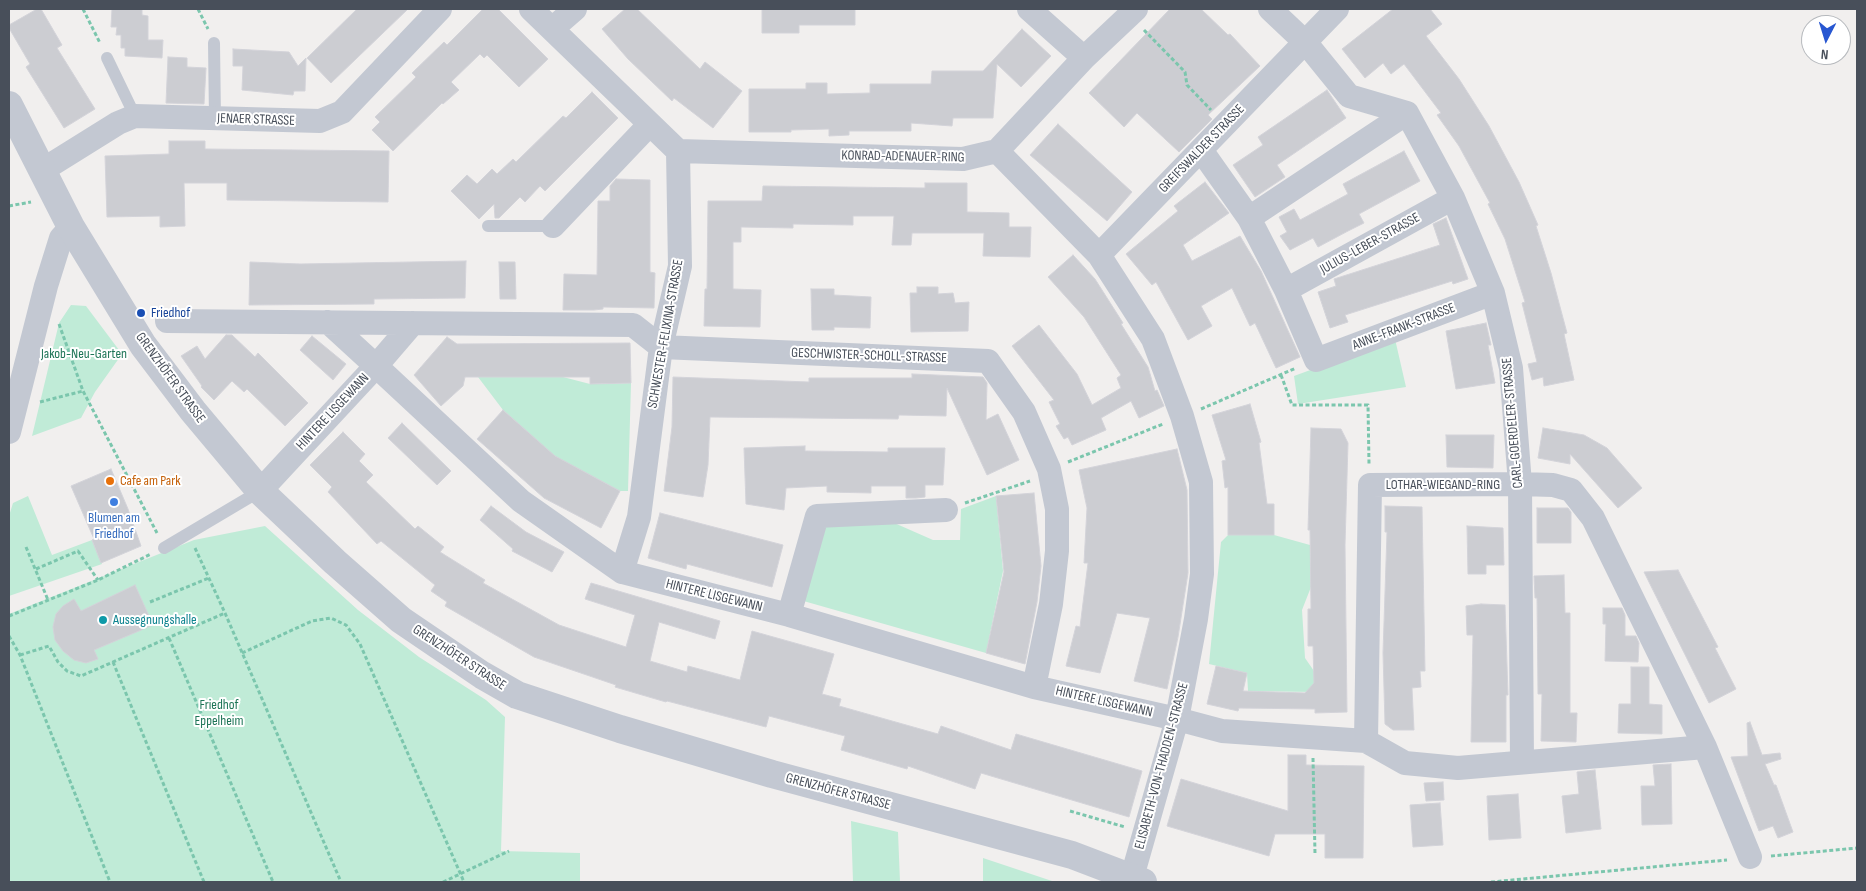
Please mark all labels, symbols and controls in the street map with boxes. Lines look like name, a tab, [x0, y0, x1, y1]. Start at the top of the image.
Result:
north arrow	[1801, 15, 1851, 65]
text: N	[1820, 46, 1829, 63]
street label: GREIFSWALDER STRASSE	[1156, 101, 1248, 197]
street label: JENAER STRASSE	[217, 110, 295, 130]
street label: KONRAD-ADENAUER-RING	[841, 148, 965, 166]
street label: JULIUS-LEBER-STRASSE	[1317, 210, 1423, 278]
street label: SCHWESTER-FELIXINA-STRASSE	[645, 258, 687, 410]
street label: ANNE-FRANK-STRASSE	[1350, 300, 1458, 354]
place label: Friedhof	[151, 305, 190, 321]
marker: Friedhof	[135, 307, 147, 319]
street label: GRENZHÖFER STRASSE	[132, 330, 208, 426]
street label: GESCHWISTER-SCHOLL-STRASSE	[791, 345, 947, 367]
park label: Jakob-Neu-Garten	[41, 346, 127, 362]
street label: CARL-GOERDELER-STRASSE	[1499, 357, 1527, 489]
street label: HINTERE LISGEWANN	[293, 370, 373, 454]
place label: Cafe am Park	[120, 473, 181, 489]
marker: Cafe am Park	[104, 475, 116, 487]
street label: LOTHAR-WIEGAND-RING	[1386, 477, 1500, 493]
marker: Blumen am Friedhof	[108, 496, 120, 508]
place label: Blumen am Friedhof	[88, 510, 140, 542]
street label: HINTERE LISGEWANN	[664, 576, 764, 616]
place label: Aussegnungshalle	[113, 612, 197, 628]
marker: Aussegnungshalle	[97, 614, 109, 626]
street label: GRENZHÖFER STRASSE	[409, 622, 509, 694]
street label: ELISABETH-VON-THADDEN-STRASSE	[1132, 681, 1192, 851]
street label: HINTERE LISGEWANN	[1054, 683, 1154, 721]
park label: Friedhof Eppelheim	[195, 697, 243, 730]
street label: GRENZHÖFER STRASSE	[784, 770, 892, 814]

